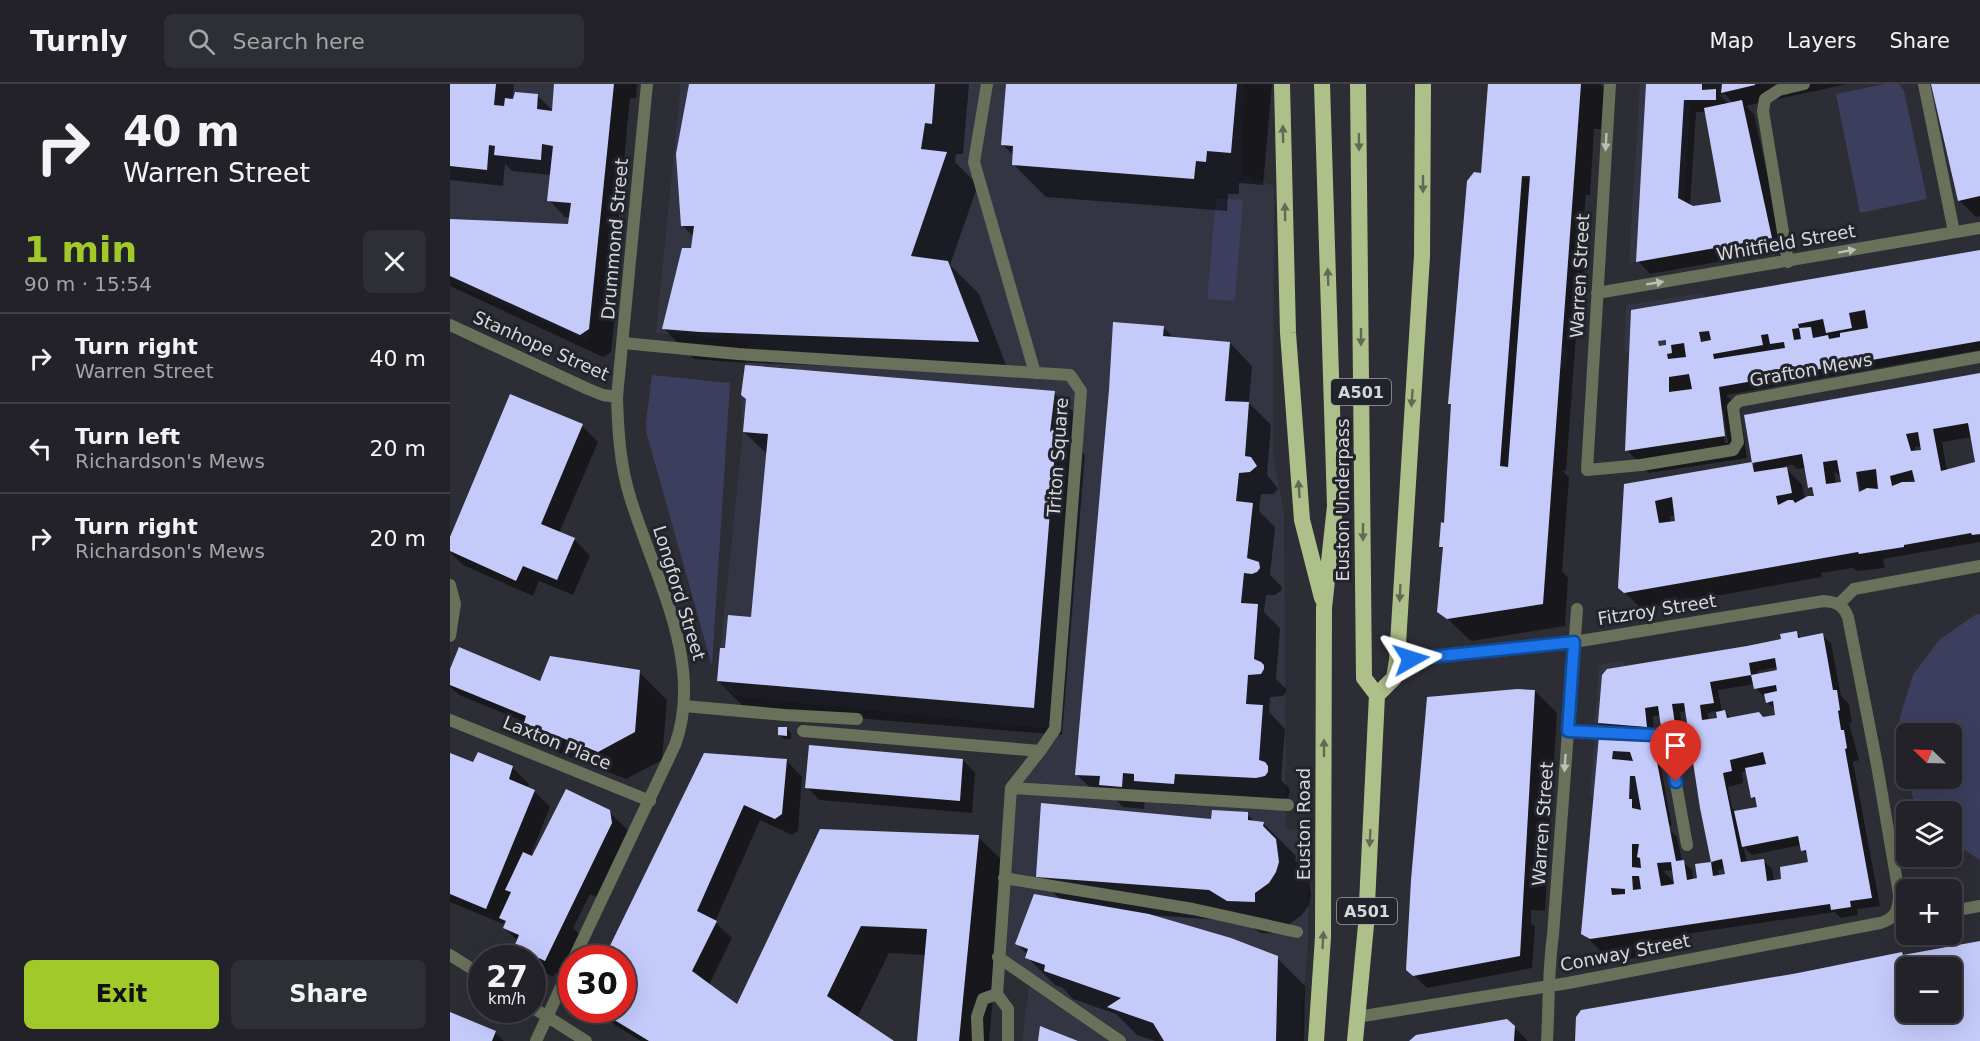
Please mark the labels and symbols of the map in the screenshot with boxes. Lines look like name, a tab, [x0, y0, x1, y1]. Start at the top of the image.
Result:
one-way arrow	[1278, 125, 1288, 144]
one-way arrow	[1354, 133, 1363, 152]
one-way arrow	[1602, 133, 1611, 152]
street label: Drummond Street	[597, 157, 632, 321]
one-way arrow	[1418, 175, 1428, 194]
one-way arrow	[1280, 202, 1290, 221]
street label: Warren Street	[1566, 213, 1593, 339]
street label: Whitfield Street	[1715, 220, 1857, 265]
one-way arrow	[1838, 246, 1857, 255]
one-way arrow	[1323, 268, 1333, 287]
one-way arrow	[1645, 279, 1664, 288]
street label: Stanhope Street	[470, 306, 612, 385]
one-way arrow	[1356, 328, 1366, 347]
street label: Grafton Mews	[1748, 348, 1874, 391]
road number: A501	[1331, 379, 1391, 405]
one-way arrow	[1408, 389, 1417, 408]
street label: Triton Square	[1043, 397, 1072, 518]
street label: Euston Underpass	[1332, 418, 1353, 582]
one-way arrow	[1295, 480, 1304, 499]
street label: Longford Street	[649, 523, 710, 663]
one-way arrow	[1358, 523, 1368, 542]
one-way arrow	[1396, 584, 1405, 603]
street label: Fitzroy Street	[1596, 590, 1718, 629]
position arrow	[1379, 627, 1443, 691]
street label: Laxton Place	[500, 711, 614, 774]
pin	[1650, 720, 1701, 782]
north arrow	[1896, 723, 1962, 789]
one-way arrow	[1319, 739, 1329, 758]
one-way arrow	[1561, 753, 1570, 772]
street label: Warren Street	[1528, 761, 1557, 887]
street label: Euston Road	[1293, 768, 1314, 880]
one-way arrow	[1366, 829, 1375, 848]
road number: A501	[1337, 898, 1397, 924]
street label: Conway Street	[1558, 930, 1692, 975]
one-way arrow	[1318, 931, 1327, 950]
speed limit sign: 30	[558, 945, 636, 1023]

